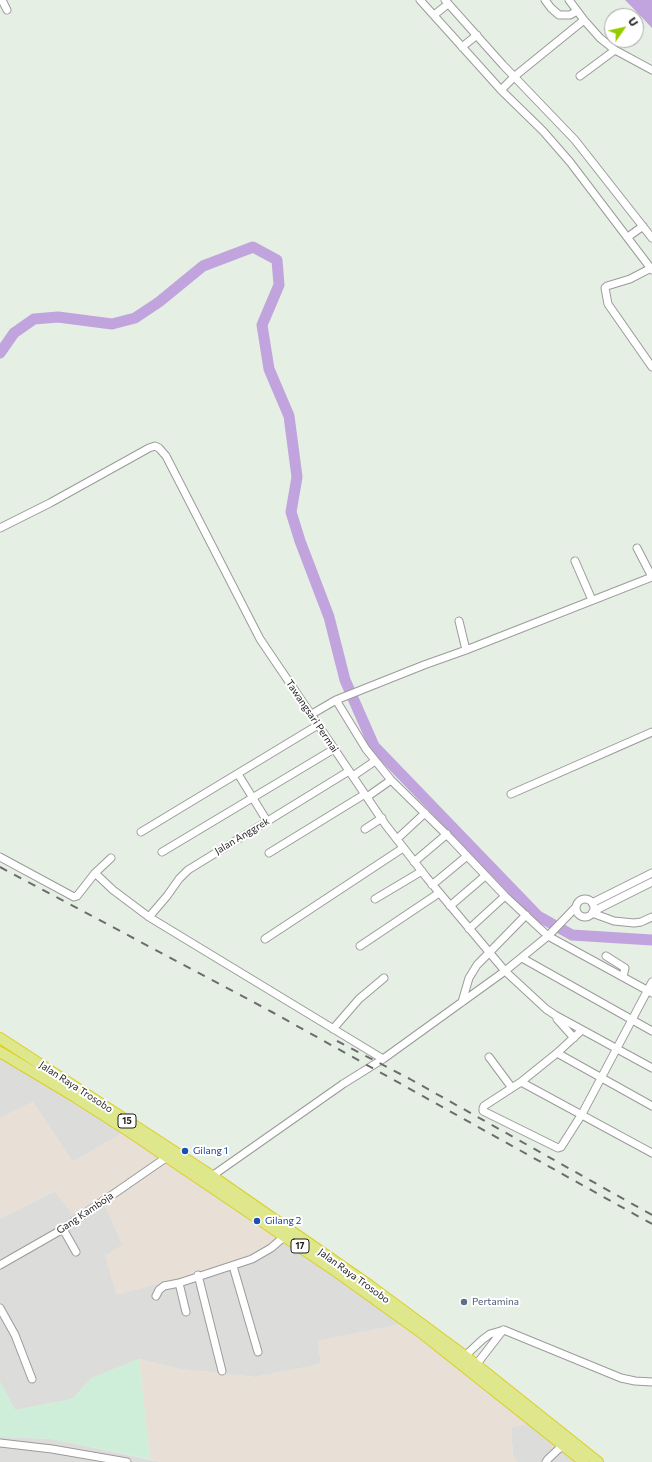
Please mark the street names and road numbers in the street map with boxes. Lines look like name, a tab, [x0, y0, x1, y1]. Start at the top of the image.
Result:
street label: Tawangsari Permai	[283, 677, 341, 755]
street label: Jalan Anggrek	[213, 815, 271, 857]
street label: Jalan Raya Trosobo	[37, 1059, 115, 1115]
road number: 15	[118, 1114, 136, 1128]
street label: Gang Kamboja	[54, 1190, 116, 1236]
road number: 17	[291, 1239, 309, 1253]
street label: Jalan Raya Trosobo	[316, 1246, 392, 1306]

